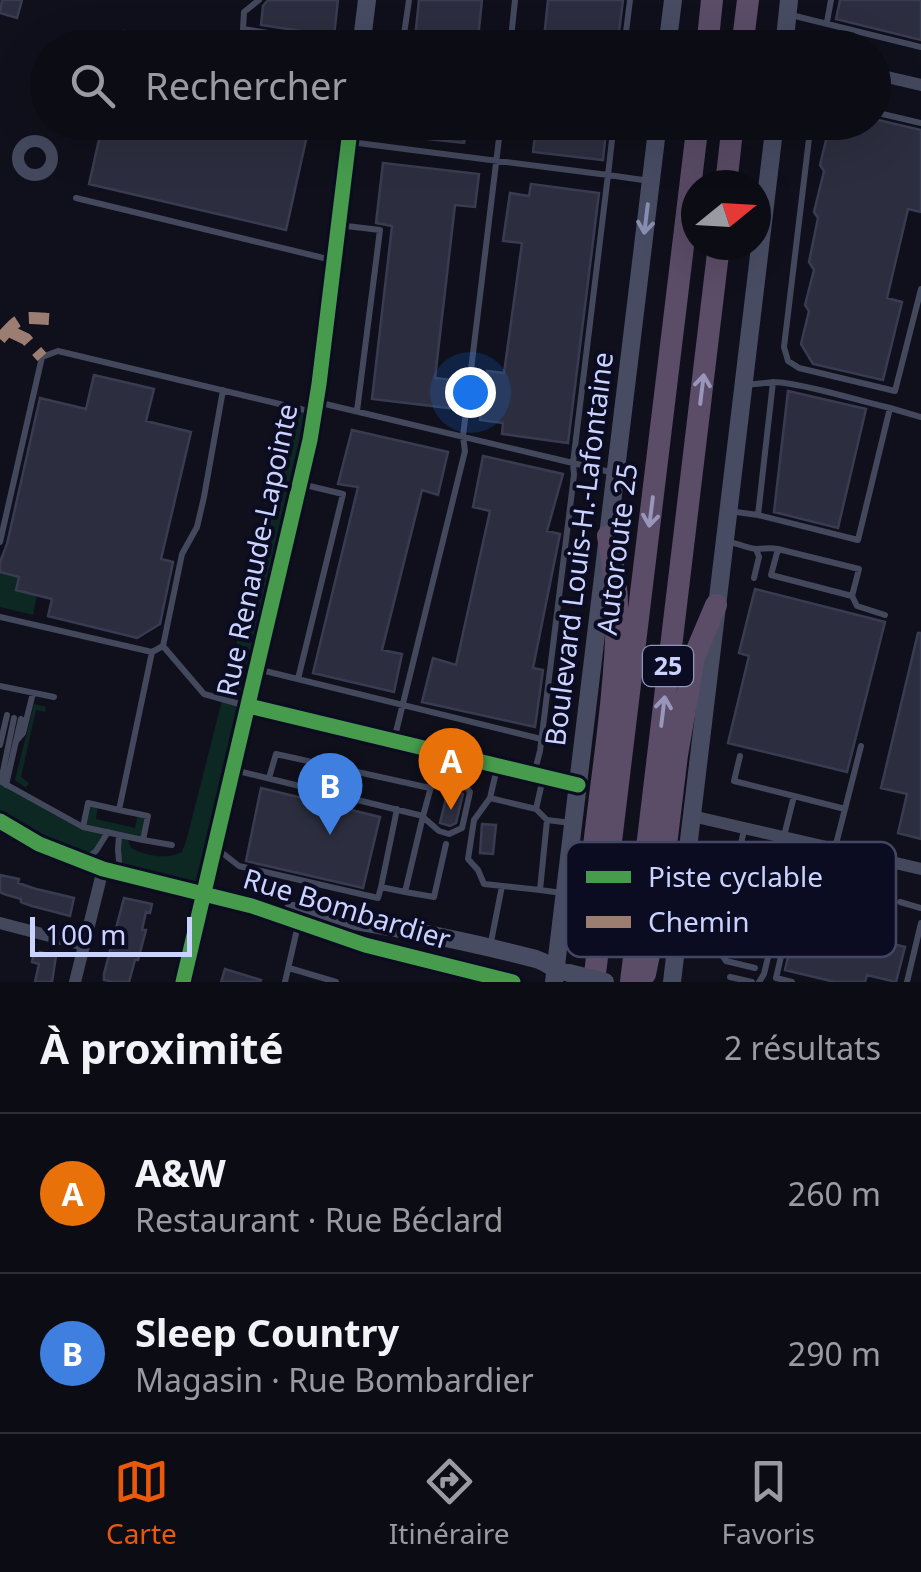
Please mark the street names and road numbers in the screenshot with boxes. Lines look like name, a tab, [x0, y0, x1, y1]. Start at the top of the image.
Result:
street label: Boulevard Louis-H.-Lafontaine	[535, 350, 621, 748]
street label: Rue Renaude-Lapointe	[206, 400, 306, 700]
street label: Autoroute 25	[587, 461, 645, 637]
road number: 25	[643, 646, 693, 686]
street label: Rue Bombardier	[239, 858, 456, 958]

